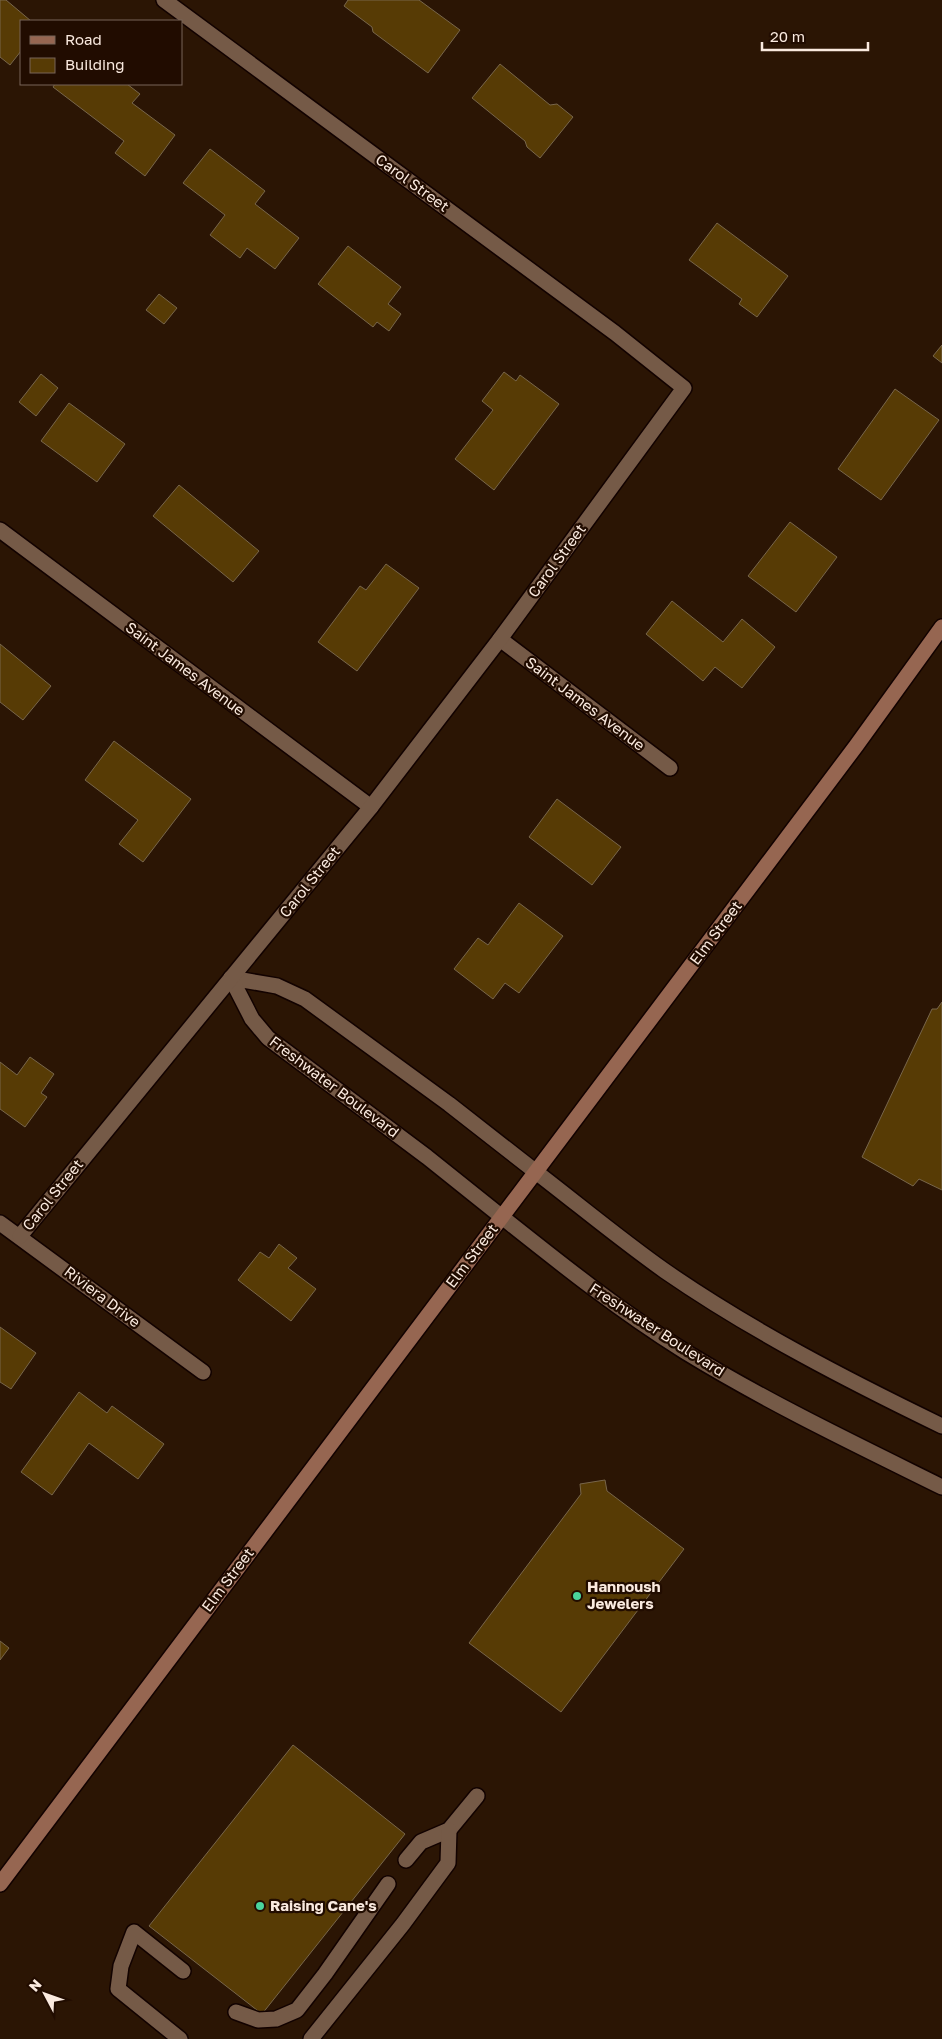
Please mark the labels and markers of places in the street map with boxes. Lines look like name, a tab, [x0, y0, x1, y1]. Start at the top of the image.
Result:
place label: Hannoush Jewelers	[587, 1577, 661, 1612]
marker: Hannoush Jewelers	[571, 1590, 583, 1602]
place label: Raising Cane's	[270, 1896, 377, 1914]
marker: Raising Cane's	[254, 1900, 266, 1912]

